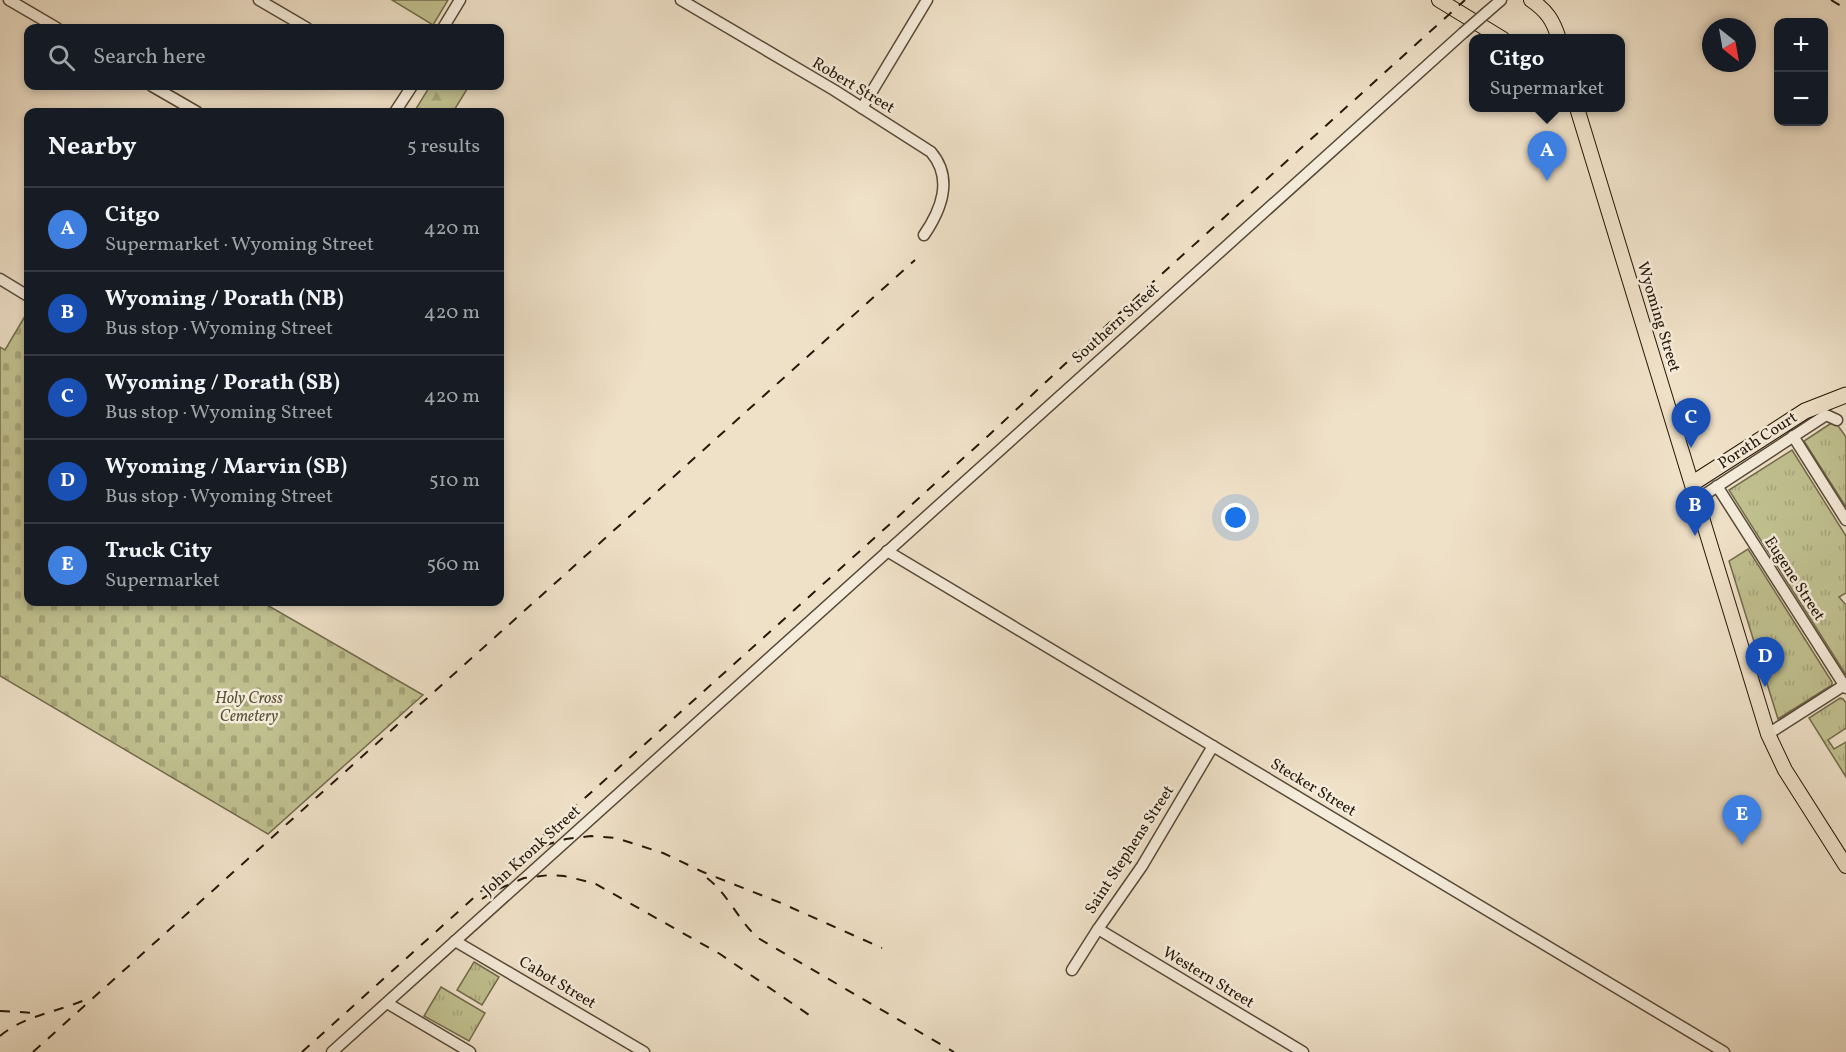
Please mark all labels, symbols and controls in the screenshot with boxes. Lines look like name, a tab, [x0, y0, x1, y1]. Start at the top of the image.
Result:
north arrow	[1702, 18, 1756, 72]
map controls	[1774, 18, 1828, 126]
button: +	[1774, 18, 1828, 72]
search box	[24, 24, 504, 90]
popup	[1469, 34, 1625, 112]
icon: search	[45, 41, 78, 74]
text: Search here	[93, 42, 206, 73]
text: Citgo	[1490, 44, 1544, 75]
street label: Robert Street	[808, 53, 899, 120]
button: −	[1774, 72, 1828, 126]
text: Supermarket	[1490, 75, 1604, 103]
text: Nearby	[48, 129, 137, 165]
pin: A	[1528, 132, 1566, 181]
text: 5 results	[407, 133, 480, 161]
text: Citgo	[105, 200, 160, 231]
text: A	[60, 215, 75, 243]
text: 420 m	[424, 215, 480, 243]
text: Supermarket · Wyoming Street	[105, 231, 374, 259]
street label: Wyoming Street	[1631, 259, 1685, 375]
street label: Southern Street	[1068, 279, 1165, 369]
text: Wyoming / Porath (NB)	[105, 284, 344, 315]
text: B	[61, 299, 74, 327]
text: 420 m	[424, 299, 480, 327]
text: Bus stop · Wyoming Street	[105, 315, 333, 343]
text: Wyoming / Porath (SB)	[105, 368, 340, 399]
text: C	[61, 383, 74, 411]
text: 420 m	[424, 383, 480, 411]
pin: C	[1672, 398, 1710, 448]
text: Bus stop · Wyoming Street	[105, 399, 333, 427]
street label: Porath Court	[1714, 407, 1802, 475]
text: Wyoming / Marvin (SB)	[105, 452, 347, 483]
text: D	[60, 467, 75, 495]
text: 510 m	[429, 467, 480, 495]
text: Bus stop · Wyoming Street	[105, 483, 333, 511]
pin: B	[1676, 486, 1714, 536]
your location	[1221, 503, 1250, 532]
street label: Eugene Street	[1758, 532, 1830, 626]
text: Truck City	[105, 536, 212, 567]
text: E	[61, 551, 74, 579]
text: 560 m	[427, 551, 480, 579]
text: Supermarket	[105, 567, 220, 595]
pin: D	[1746, 638, 1784, 687]
park label: Holy Cross Cemetery	[215, 688, 283, 728]
street label: Stecker Street	[1266, 754, 1360, 822]
street label: Saint Stephens Street	[1080, 781, 1180, 919]
pin: E	[1722, 796, 1762, 845]
street label: John Kronk Street	[478, 801, 586, 901]
street label: Western Street	[1158, 942, 1258, 1014]
street label: Cabot Street	[514, 951, 600, 1015]

